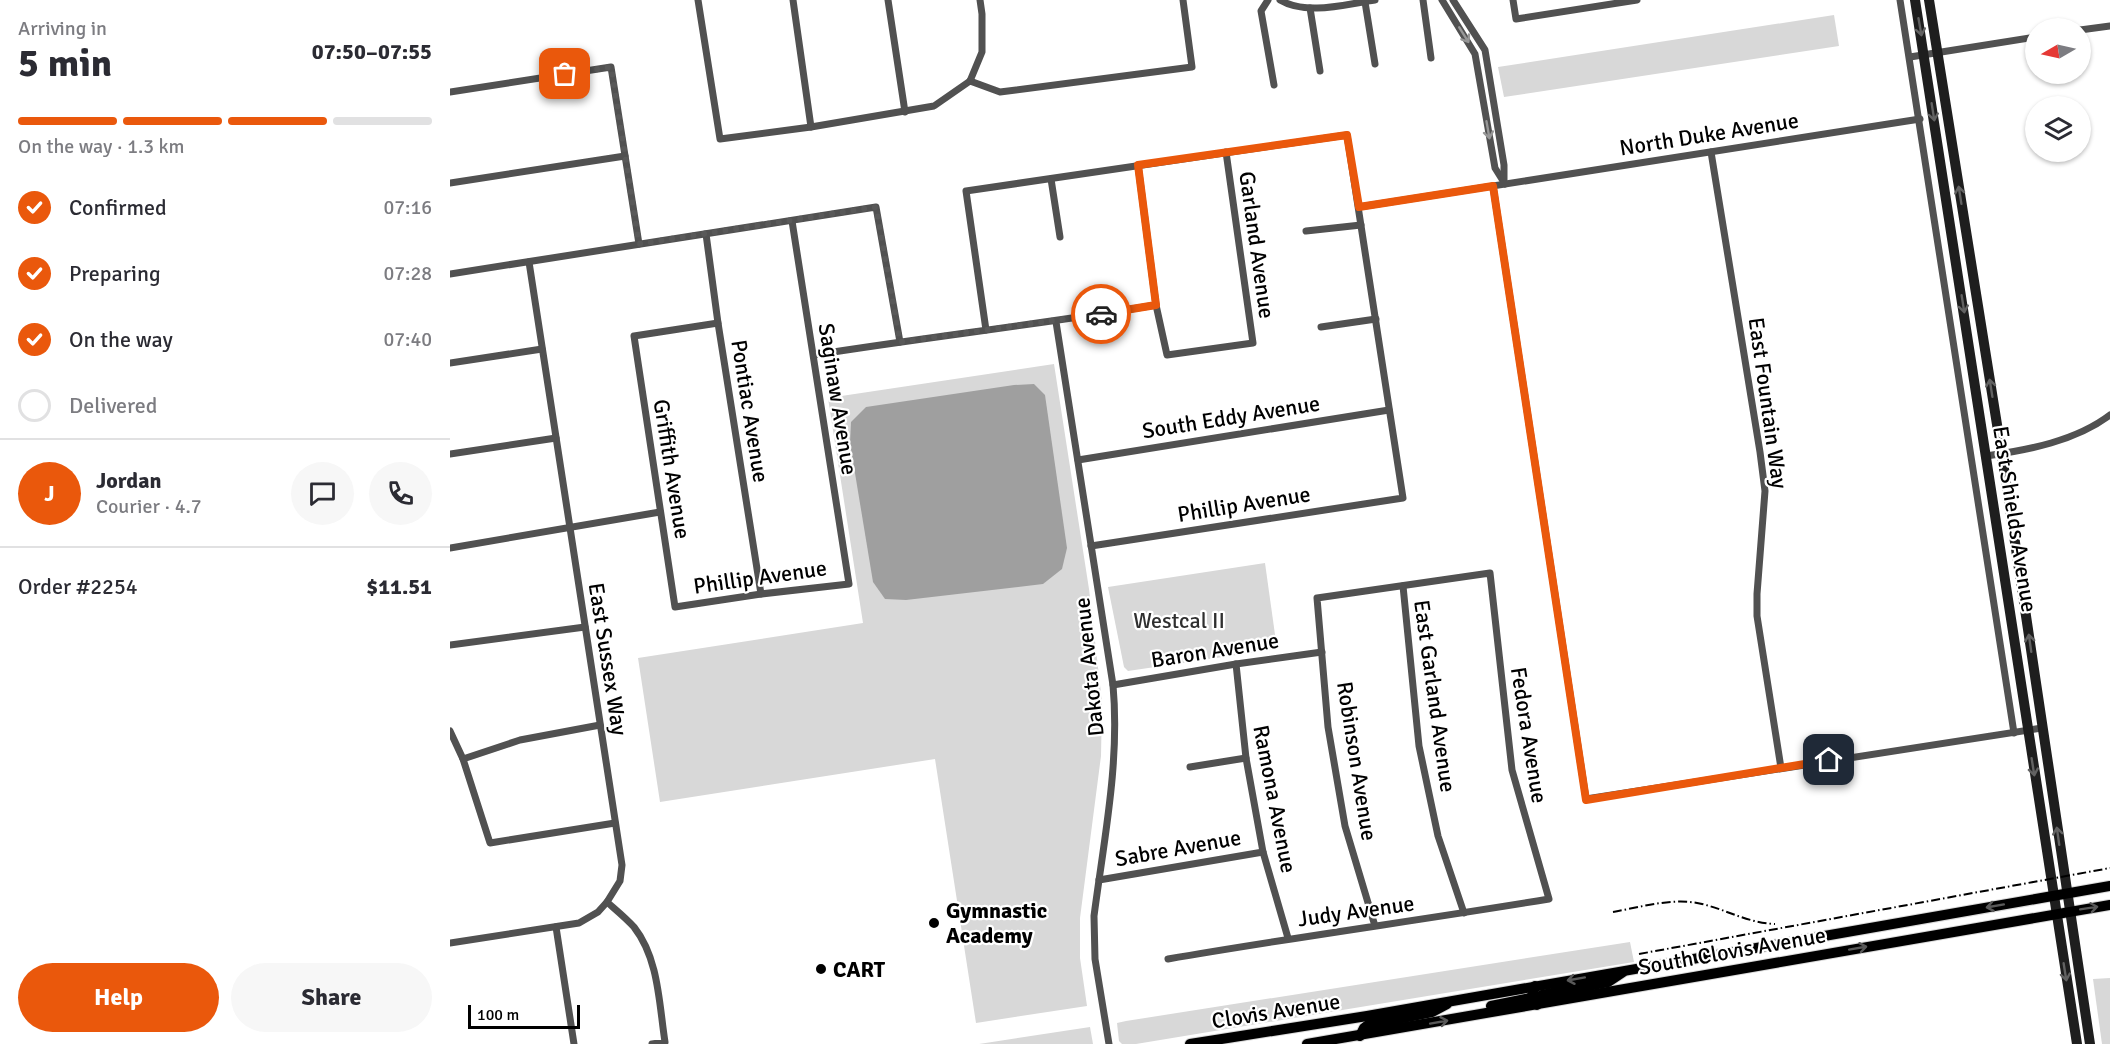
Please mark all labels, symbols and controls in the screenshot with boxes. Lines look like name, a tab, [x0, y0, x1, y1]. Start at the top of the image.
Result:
text: Arriving in	[18, 16, 107, 41]
one-way arrow	[1914, 16, 1925, 36]
north arrow	[2025, 18, 2091, 84]
map controls	[2025, 18, 2091, 162]
one-way arrow	[1458, 26, 1470, 43]
text: 07:50–07:55	[312, 38, 432, 65]
text: 5 min	[18, 39, 112, 87]
pin	[539, 48, 590, 99]
icon: bag	[548, 57, 581, 90]
button: layers	[2025, 96, 2091, 162]
one-way arrow	[1928, 101, 1939, 121]
street label: North Duke Avenue	[1617, 107, 1801, 161]
one-way arrow	[1483, 120, 1494, 139]
text: On the way · 1.3 km	[18, 134, 184, 159]
street label: Garland Avenue	[1233, 170, 1281, 320]
one-way arrow	[1954, 186, 1965, 205]
icon: check	[18, 191, 51, 224]
text: Confirmed	[69, 194, 167, 221]
text: 07:16	[383, 195, 432, 220]
icon: check	[18, 257, 51, 290]
text: Preparing	[69, 260, 161, 287]
text: 07:28	[383, 261, 432, 286]
courier	[1071, 284, 1131, 344]
one-way arrow	[1957, 294, 1968, 314]
icon: car	[1085, 298, 1118, 331]
street label: East Fountain Way	[1743, 316, 1793, 491]
street label: Saginaw Avenue	[813, 321, 863, 477]
icon: check	[18, 323, 51, 356]
text: On the way	[69, 326, 173, 353]
text: 07:40	[383, 327, 432, 352]
street label: Pontiac Avenue	[725, 338, 775, 484]
one-way arrow	[1985, 378, 1996, 398]
street label: South Eddy Avenue	[1140, 390, 1322, 444]
text: Delivered	[69, 392, 157, 419]
street label: Griffith Avenue	[648, 397, 696, 541]
street label: East Shields Avenue	[1987, 424, 2043, 614]
button: chat	[291, 462, 354, 525]
button: phone	[369, 462, 432, 525]
text: Jordan	[96, 467, 162, 494]
text: J	[44, 480, 55, 507]
street label: Phillip Avenue	[1176, 480, 1312, 528]
text: Courier · 4.7	[96, 494, 202, 519]
street label: Phillip Avenue	[692, 554, 828, 600]
text: Order #2254	[18, 573, 138, 600]
text: $11.51	[366, 573, 432, 600]
street label: East Sussex Way	[583, 581, 634, 738]
street label: Dakota Avenue	[1068, 596, 1110, 738]
street label: East Garland Avenue	[1408, 598, 1462, 794]
park label: Westcal II	[1133, 607, 1225, 634]
street label: Baron Avenue	[1149, 627, 1281, 673]
one-way arrow	[2025, 633, 2036, 653]
street label: Fedora Avenue	[1505, 665, 1553, 805]
street label: Robinson Avenue	[1331, 680, 1383, 842]
street label: Ramona Avenue	[1247, 723, 1303, 875]
pin	[1803, 734, 1854, 785]
icon: home	[1812, 743, 1845, 776]
one-way arrow	[2028, 757, 2039, 776]
street label: Sabre Avenue	[1113, 824, 1243, 872]
one-way arrow	[2053, 826, 2064, 846]
street label: Judy Avenue	[1296, 889, 1416, 933]
place label: Gymnastic Academy	[946, 897, 1047, 949]
one-way arrow	[1986, 901, 2006, 912]
one-way arrow	[2079, 903, 2099, 914]
marker: Gymnastic Academy	[927, 916, 941, 930]
street label: South Clovis Avenue	[1636, 921, 1828, 981]
one-way arrow	[1848, 943, 1868, 954]
place label: CART	[833, 956, 886, 983]
one-way arrow	[2060, 961, 2071, 981]
marker: CART	[814, 962, 828, 976]
button: Help	[18, 963, 219, 1032]
button: Share	[231, 963, 432, 1032]
one-way arrow	[1566, 974, 1586, 985]
street label: Clovis Avenue	[1210, 988, 1342, 1034]
scale bar	[468, 1002, 580, 1030]
text: 100 m	[477, 1005, 519, 1025]
one-way arrow	[1428, 1016, 1448, 1027]

